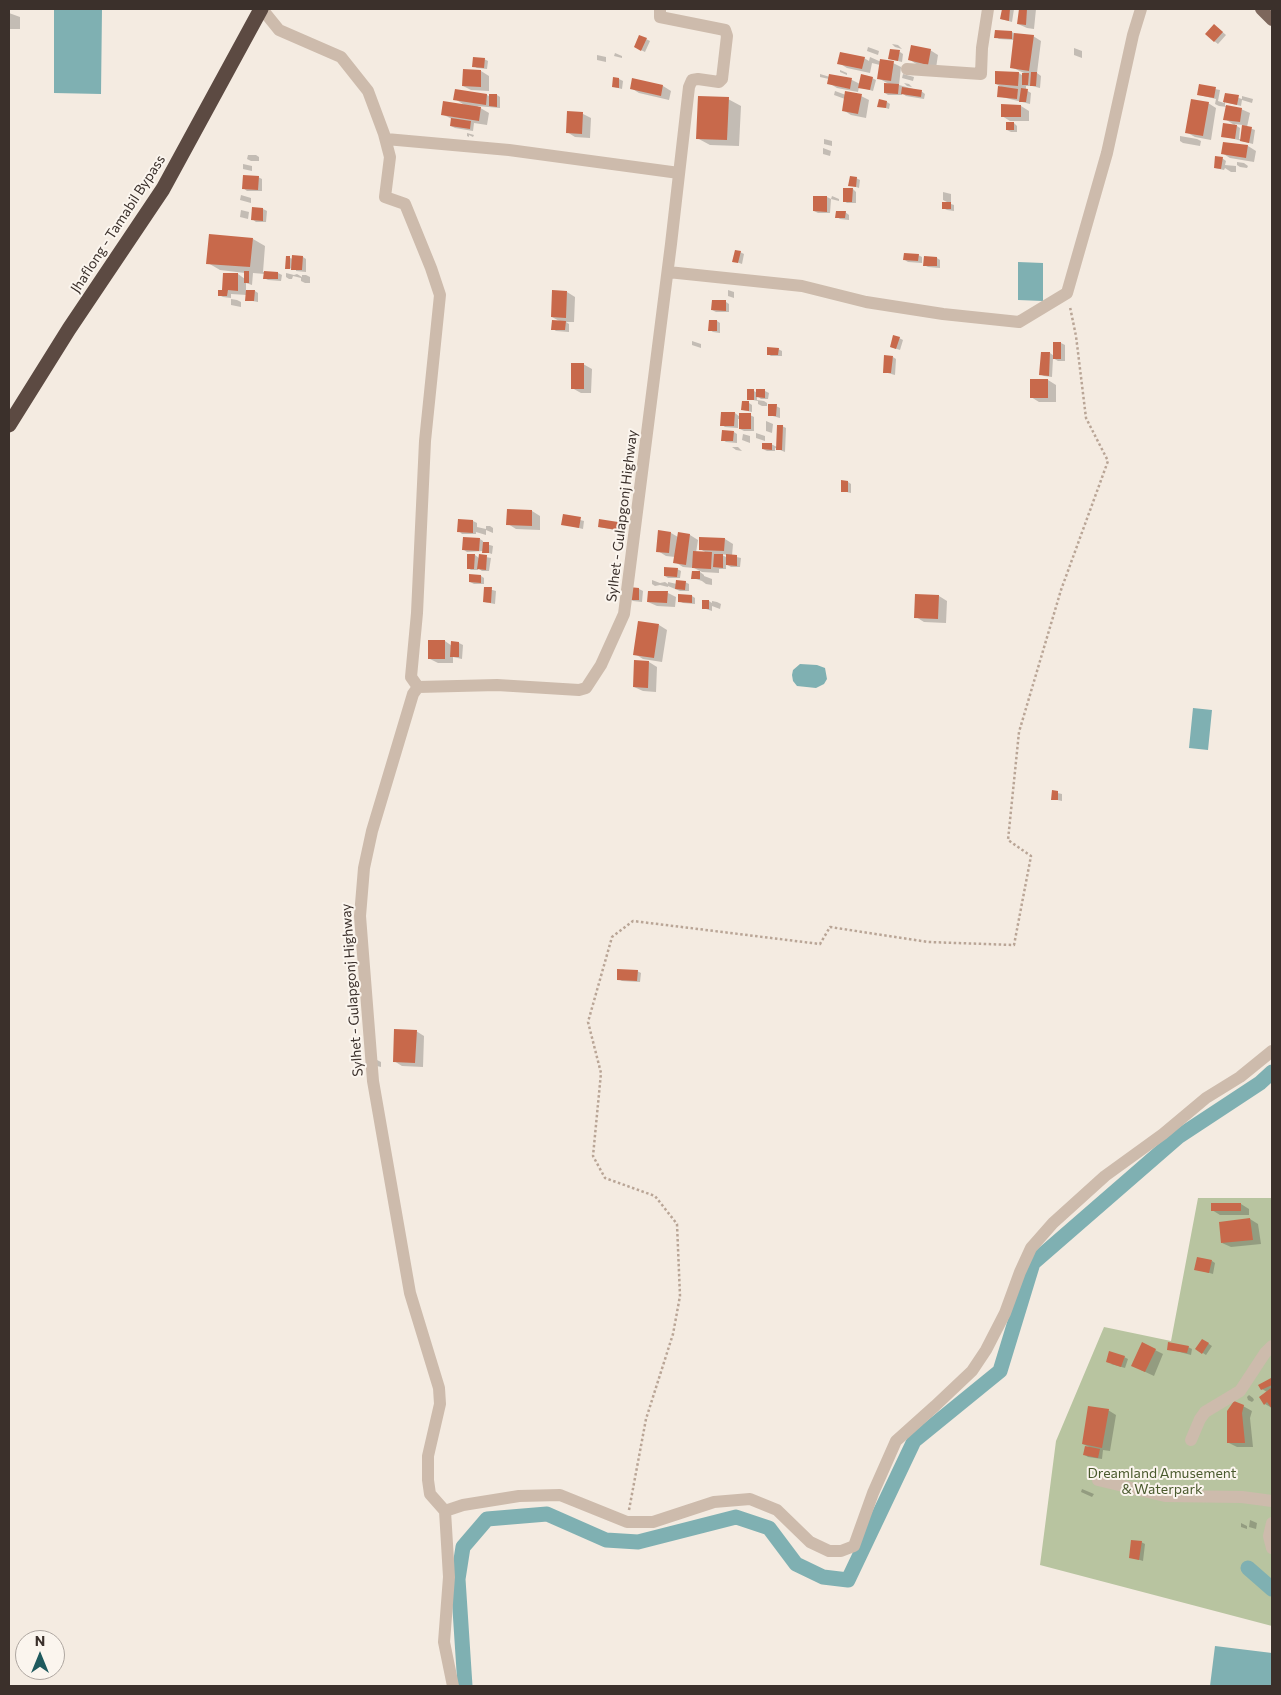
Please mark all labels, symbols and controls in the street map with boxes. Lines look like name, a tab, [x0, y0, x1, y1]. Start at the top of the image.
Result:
street label: Jhaflong - Tamabil Bypass	[67, 152, 169, 296]
street label: Sylhet - Gulapgonj Highway	[603, 429, 641, 603]
street label: Sylhet - Gulapgonj Highway	[338, 903, 366, 1077]
park label: Dreamland Amusement & Waterpark	[1087, 1465, 1237, 1498]
north arrow	[15, 1630, 65, 1680]
text: N	[35, 1632, 45, 1649]

